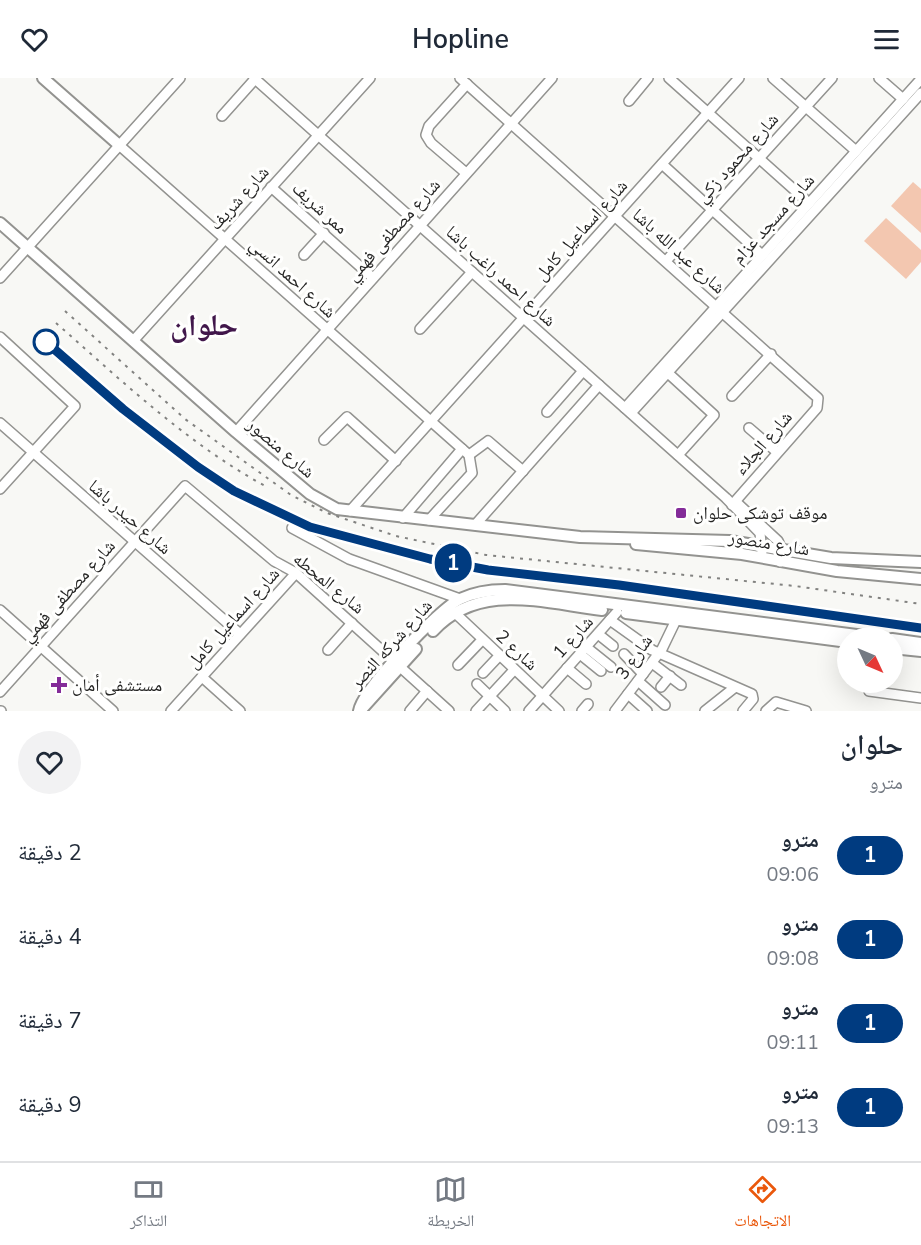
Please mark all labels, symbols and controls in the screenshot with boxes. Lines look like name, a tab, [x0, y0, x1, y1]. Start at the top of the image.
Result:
text: Hopline	[412, 21, 509, 58]
icon: heart	[18, 23, 51, 56]
icon: menu	[870, 23, 903, 56]
street label: شارع محمود زكي	[690, 108, 786, 210]
street label: شارع شريف	[204, 161, 274, 235]
street label: شارع مسجد عزام	[726, 169, 820, 269]
street label: شارع مصطفى فهمي	[340, 173, 448, 288]
street label: شارع اسماعيل كامل	[529, 174, 633, 286]
street label: ممر شريف	[287, 176, 353, 240]
street label: شارع عبد الله باشا	[627, 203, 731, 299]
street label: شارع احمد راغب باشا	[441, 220, 561, 332]
street label: شارع احمد انسي	[243, 233, 341, 325]
district label: حلوان	[170, 305, 238, 346]
unlabelled marker	[33, 329, 59, 355]
street label: شارع الجلاء	[728, 406, 798, 480]
street label: شارع منصور	[241, 412, 320, 483]
street label: شارع حيدر باشا	[83, 474, 177, 560]
place label: موقف توشكى حلوان	[693, 501, 827, 525]
marker: موقف توشكى حلوان	[674, 506, 688, 520]
street label: شارع منصور	[726, 525, 811, 561]
street label: شارع مصطفى فهمي	[15, 534, 123, 649]
line badge: 1	[434, 544, 472, 582]
street label: شارع المحطه	[288, 547, 370, 619]
text: 1	[447, 549, 459, 577]
street label: شارع اسماعيل كامل	[181, 562, 285, 674]
street label: شارع شركه النصر	[344, 594, 438, 695]
street label: شارع 1	[547, 611, 599, 663]
street label: شارع 2	[491, 624, 543, 676]
north arrow	[837, 627, 903, 693]
map controls	[837, 627, 903, 693]
street label: شارع 3	[610, 630, 658, 684]
place label: مستشفى أمان	[72, 673, 162, 697]
marker: مستشفى أمان	[50, 676, 68, 694]
text: حلوان	[840, 726, 903, 764]
button: heart	[18, 731, 81, 794]
text: مترو	[869, 769, 903, 796]
text: مترو	[781, 825, 819, 855]
text: 2 دقيقة	[18, 838, 82, 868]
text: 1	[864, 841, 876, 869]
text: 09:06	[766, 861, 819, 888]
text: مترو	[781, 909, 819, 939]
text: 4 دقيقة	[18, 922, 82, 952]
text: 1	[864, 925, 876, 953]
text: 09:08	[766, 945, 819, 972]
text: مترو	[781, 993, 819, 1023]
text: 7 دقيقة	[18, 1006, 82, 1036]
text: 1	[864, 1009, 876, 1037]
text: 09:11	[766, 1029, 819, 1056]
text: مترو	[781, 1077, 819, 1107]
text: 9 دقيقة	[18, 1090, 82, 1120]
text: 1	[864, 1093, 876, 1121]
text: 09:13	[766, 1113, 819, 1140]
tab: التذاكر	[130, 1173, 167, 1236]
tab: الخريطة	[427, 1173, 474, 1236]
tab: الاتجاهات	[734, 1173, 791, 1236]

